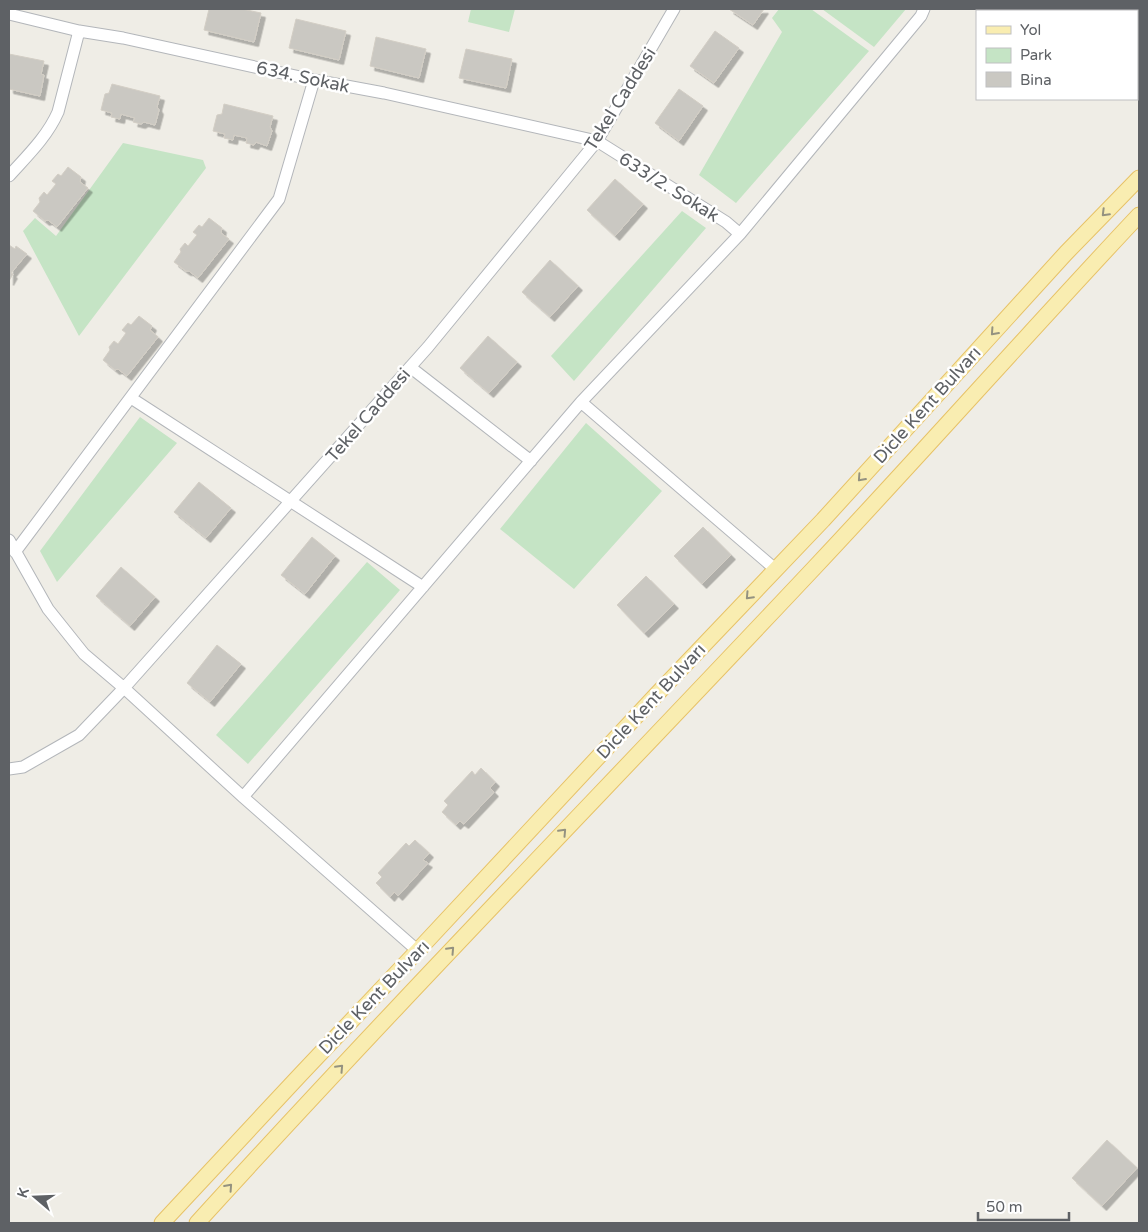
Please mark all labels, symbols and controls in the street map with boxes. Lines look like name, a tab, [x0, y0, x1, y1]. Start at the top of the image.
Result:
legend	[976, 10, 1138, 100]
text: Yol	[1020, 21, 1041, 39]
street label: Tekel Caddesi	[579, 43, 661, 155]
text: Park	[1020, 46, 1052, 64]
street label: 634. Sokak	[254, 56, 352, 98]
text: Bina	[1020, 71, 1052, 89]
street label: 633/2. Sokak	[615, 147, 723, 227]
one-way arrow	[1102, 207, 1111, 216]
one-way arrow	[991, 326, 1000, 335]
street label: Dicle Kent Bulvarı	[869, 342, 985, 468]
street label: Tekel Caddesi	[321, 363, 415, 467]
one-way arrow	[858, 472, 867, 481]
one-way arrow	[746, 590, 755, 599]
street label: Dicle Kent Bulvarı	[592, 639, 710, 763]
one-way arrow	[557, 828, 566, 837]
street label: Dicle Kent Bulvarı	[314, 935, 434, 1059]
one-way arrow	[445, 946, 454, 955]
one-way arrow	[334, 1064, 343, 1073]
north arrow	[10, 1172, 60, 1222]
one-way arrow	[224, 1184, 233, 1193]
text: K	[14, 1185, 33, 1200]
scale bar	[978, 1190, 1069, 1222]
text: 50 m	[986, 1198, 1023, 1216]

